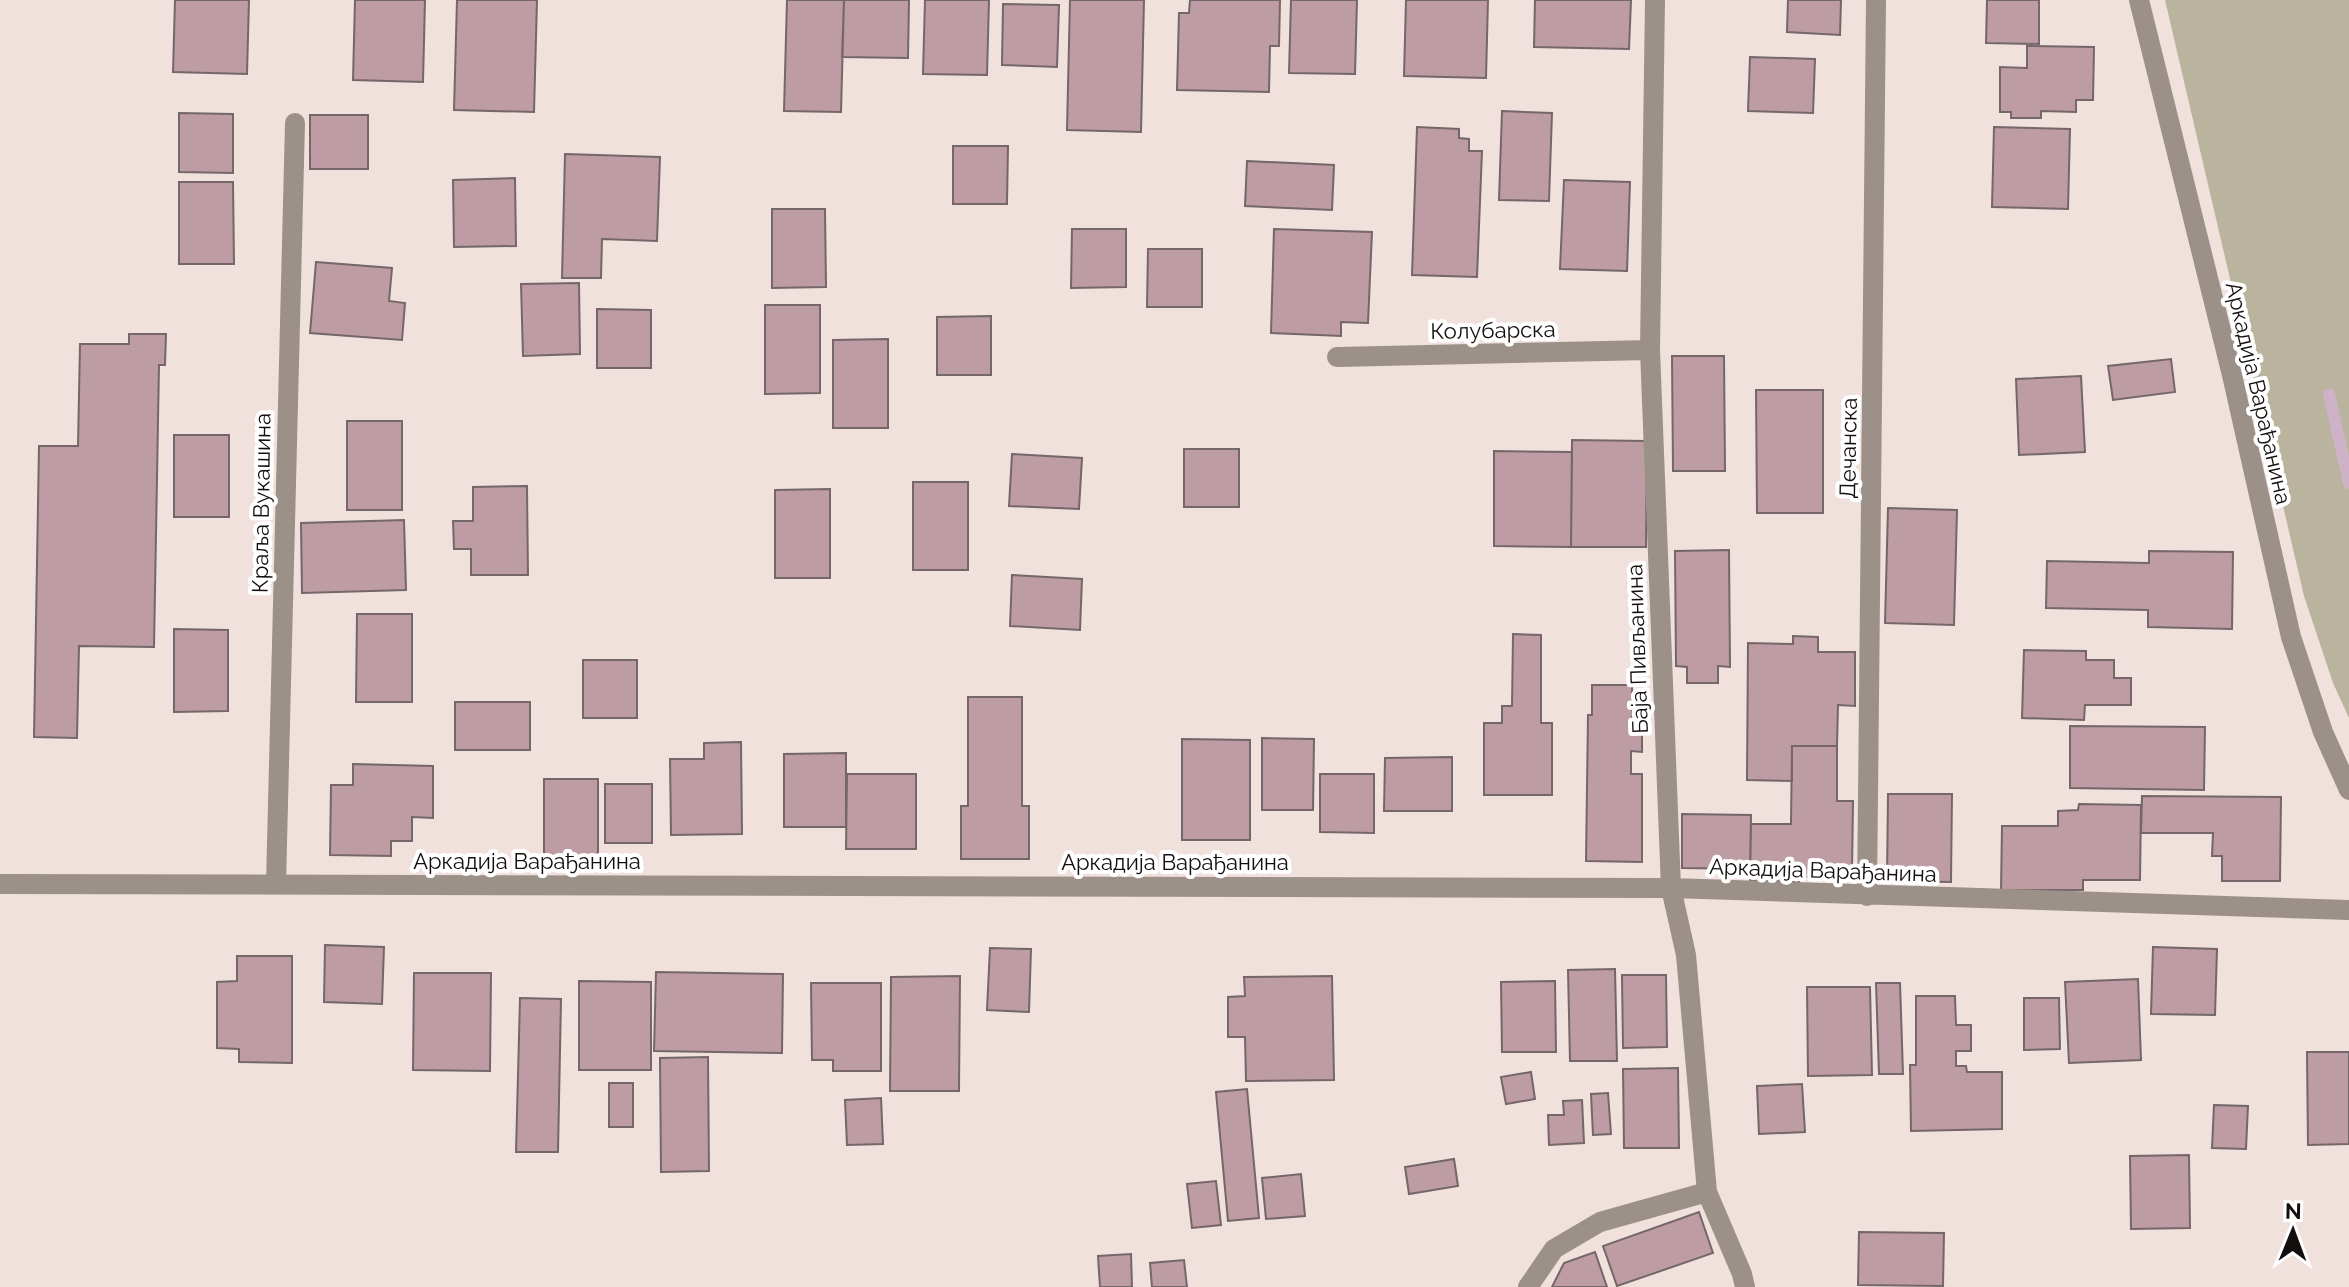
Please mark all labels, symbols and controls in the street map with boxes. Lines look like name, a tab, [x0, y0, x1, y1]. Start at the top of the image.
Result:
street label: Аркадија Варађанина	[2221, 279, 2297, 507]
street label: Колубарска	[1430, 316, 1556, 344]
street label: Дечанска	[1834, 397, 1862, 499]
street label: Краља Вукашина	[246, 413, 276, 593]
street label: Баја Пивљанина	[1621, 564, 1653, 734]
street label: Аркадија Варађанина	[413, 848, 641, 874]
street label: Аркадија Варађанина	[1061, 849, 1289, 875]
street label: Аркадија Варађанина	[1709, 853, 1937, 887]
north arrow	[2253, 1191, 2333, 1271]
text: N	[2285, 1198, 2302, 1224]

